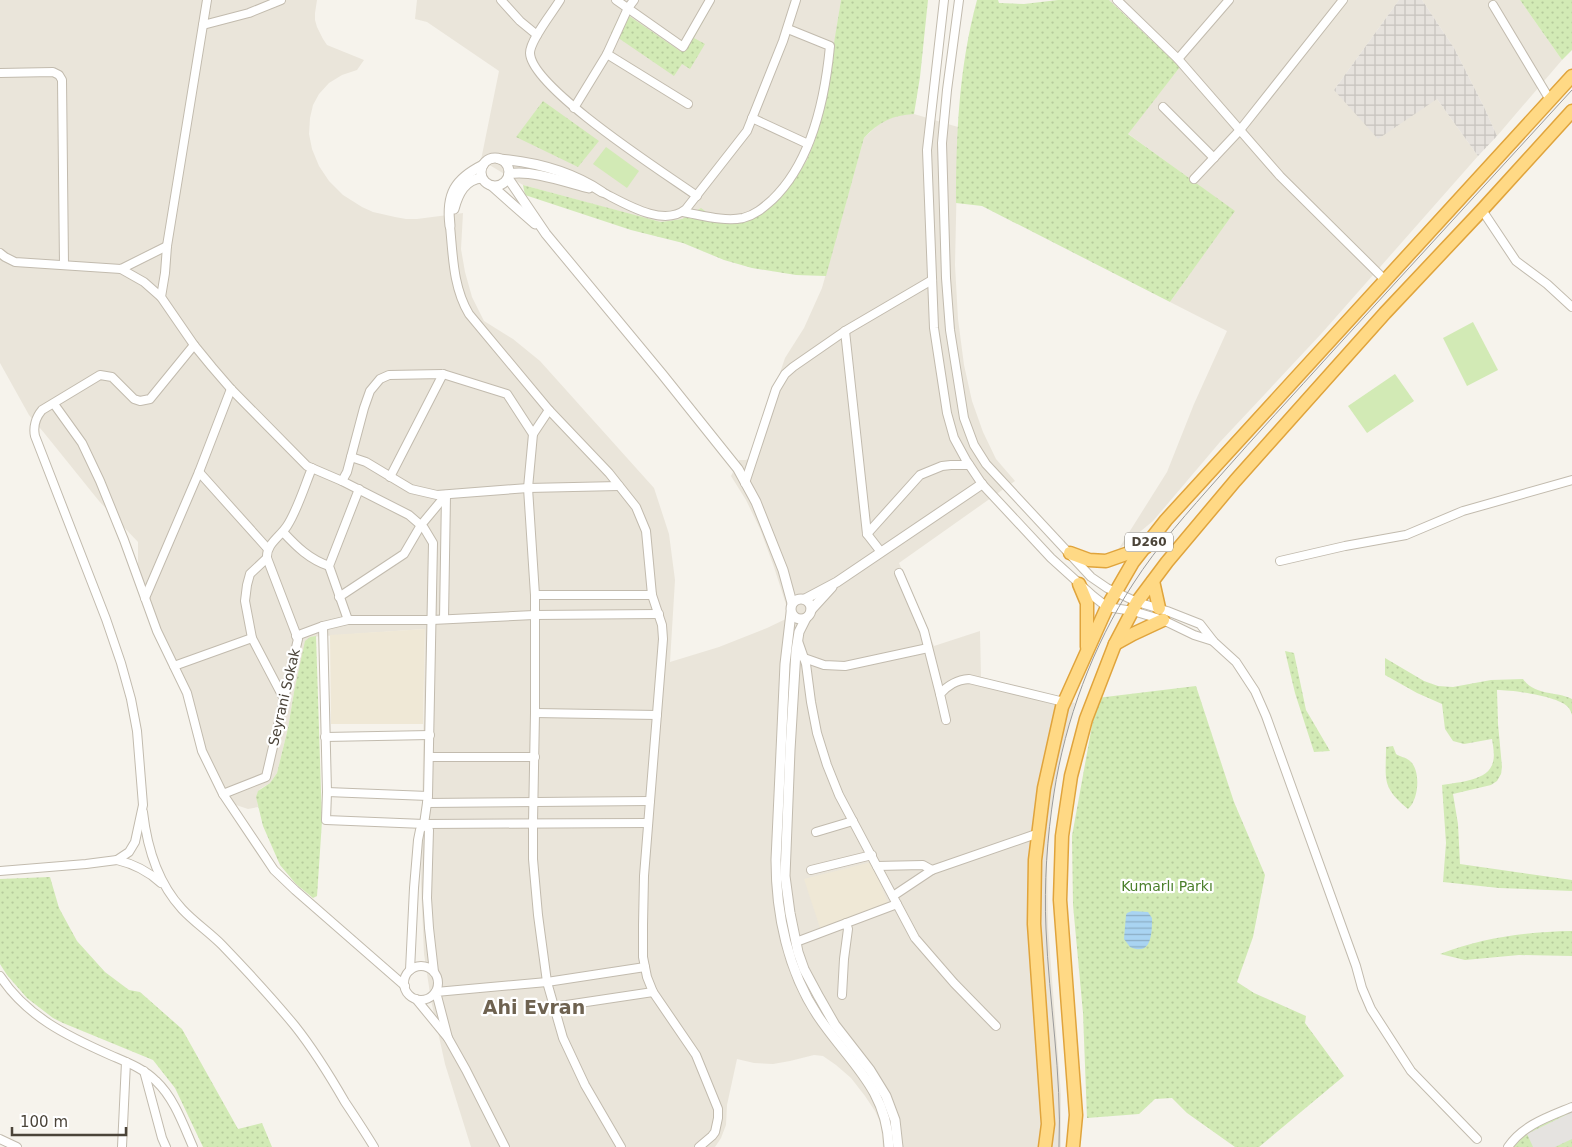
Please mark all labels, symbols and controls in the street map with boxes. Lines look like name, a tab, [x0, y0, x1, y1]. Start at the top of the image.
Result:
road number: D260	[1125, 532, 1173, 552]
street label: Seyrani Sokak	[265, 646, 303, 747]
park label: Kumarlı Parkı	[1121, 878, 1213, 894]
district label: Ahi Evran	[483, 996, 585, 1018]
scale bar	[12, 1104, 126, 1136]
text: 100 m	[20, 1113, 68, 1131]

